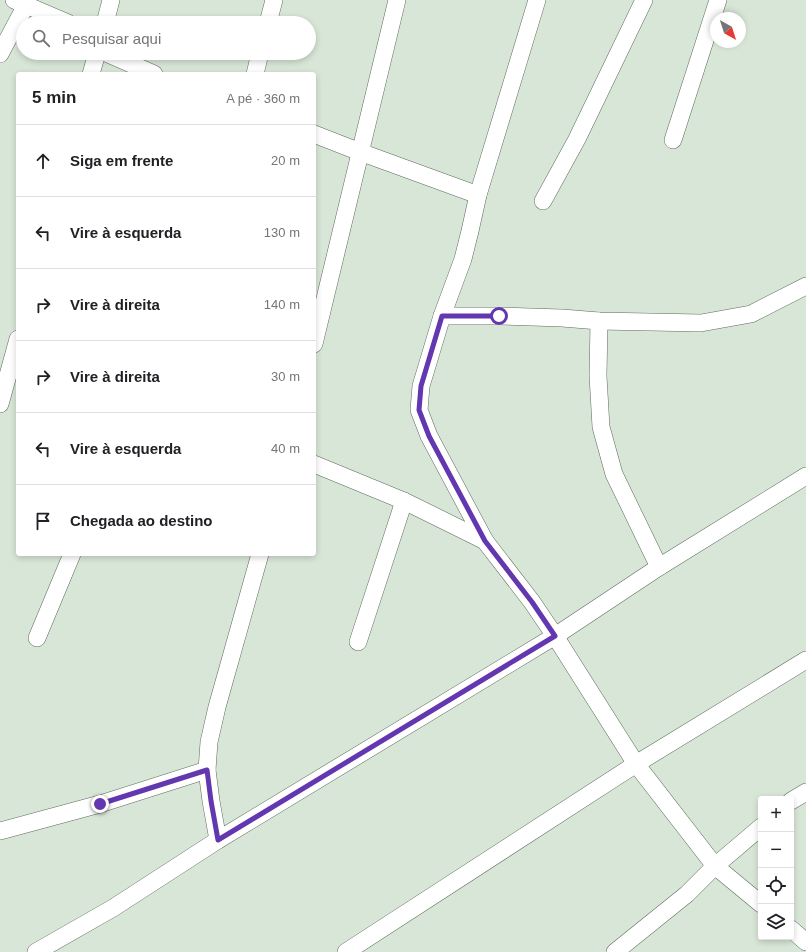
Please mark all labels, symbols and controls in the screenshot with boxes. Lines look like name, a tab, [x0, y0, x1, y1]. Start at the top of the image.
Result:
north arrow	[710, 12, 746, 48]
search box	[16, 16, 316, 60]
icon: search	[30, 27, 52, 49]
text: Pesquisar aqui	[62, 30, 161, 47]
text: 5 min	[32, 88, 76, 107]
text: A pé · 360 m	[226, 91, 300, 106]
icon: ahead	[32, 150, 54, 172]
text: Siga em frente	[70, 152, 173, 169]
text: 20 m	[271, 153, 300, 168]
icon: left	[32, 222, 54, 244]
text: Vire à esquerda	[70, 224, 181, 241]
text: 130 m	[264, 225, 300, 240]
icon: right	[32, 294, 54, 316]
text: Vire à direita	[70, 296, 160, 313]
text: 140 m	[264, 297, 300, 312]
route start	[490, 307, 508, 325]
icon: right	[32, 366, 54, 388]
text: Vire à direita	[70, 368, 160, 385]
text: 30 m	[271, 369, 300, 384]
icon: left	[32, 438, 54, 460]
text: Vire à esquerda	[70, 440, 181, 457]
text: 40 m	[271, 441, 300, 456]
icon: arrive	[32, 510, 54, 532]
text: Chegada ao destino	[70, 512, 213, 529]
route end	[91, 795, 109, 813]
map controls	[758, 796, 794, 940]
button: +	[758, 796, 794, 832]
button: −	[758, 832, 794, 868]
button: locate	[758, 868, 794, 904]
button: layers	[758, 904, 794, 940]

